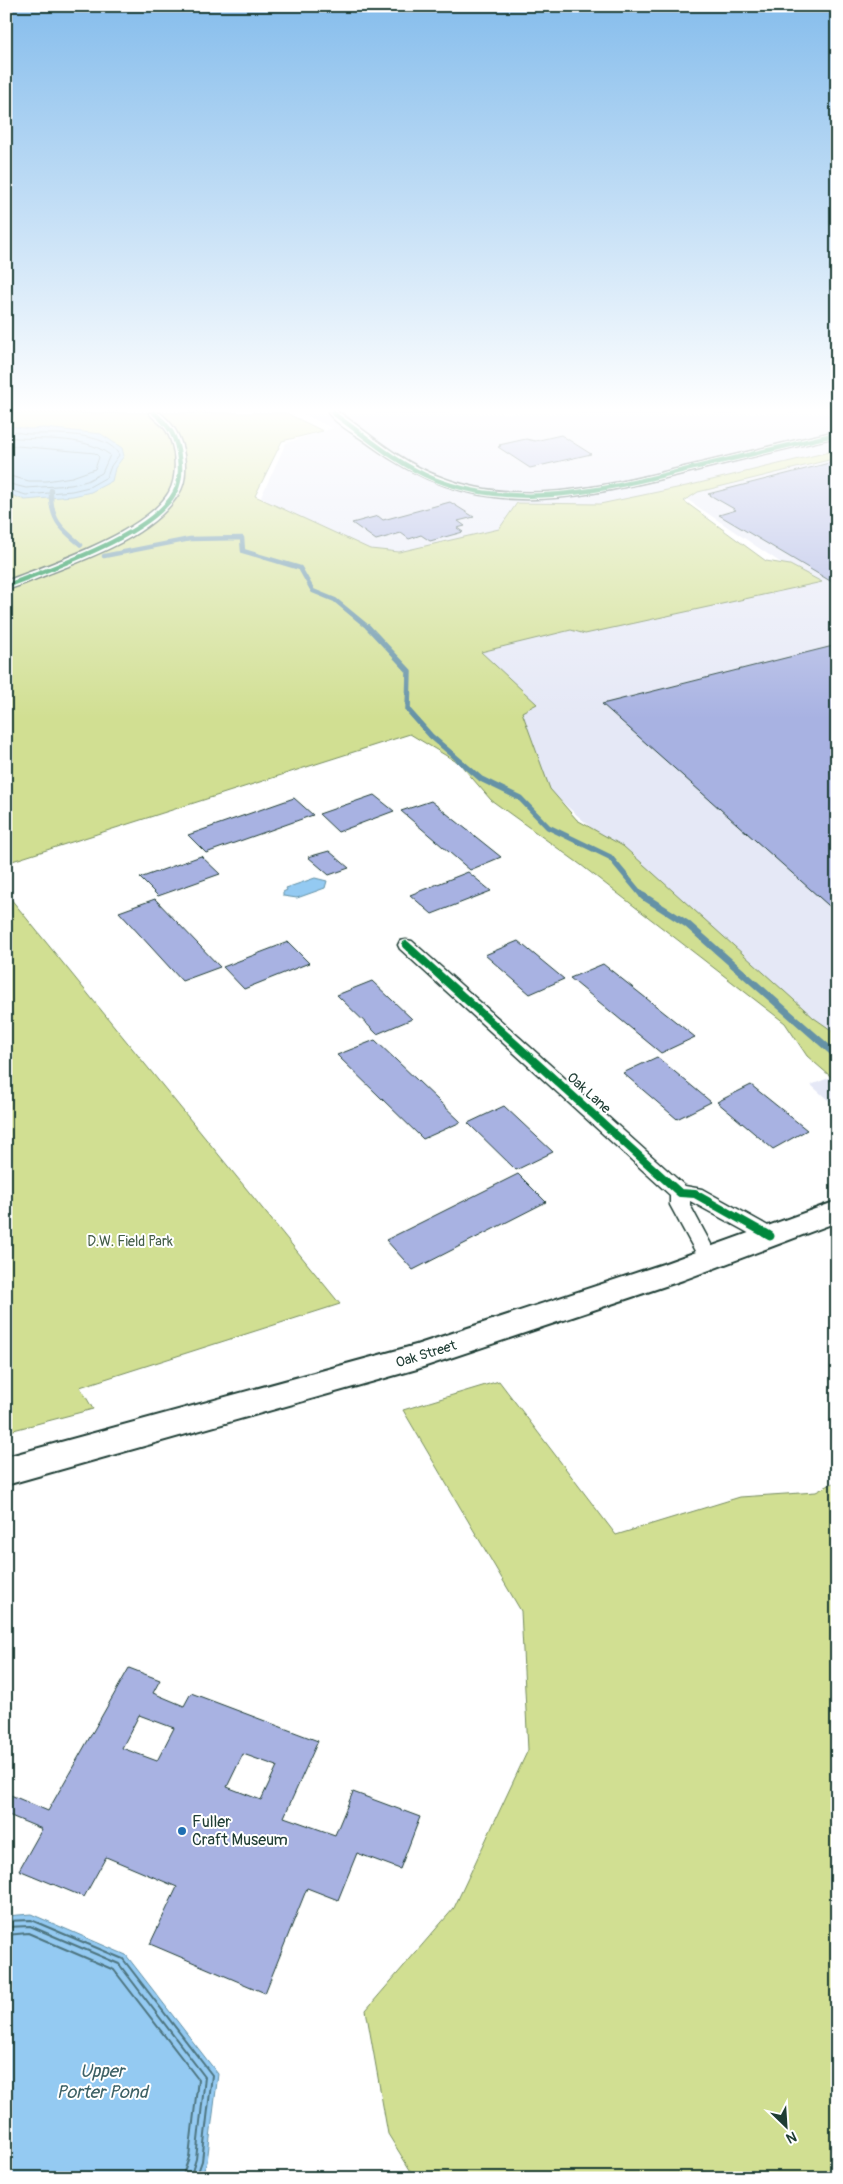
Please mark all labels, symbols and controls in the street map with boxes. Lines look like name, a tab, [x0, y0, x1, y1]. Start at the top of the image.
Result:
street label: Oak Lane	[564, 1069, 614, 1117]
park label: D.W. Field Park	[87, 1233, 173, 1250]
street label: Oak Street	[394, 1337, 459, 1371]
place label: Fuller Craft Museum	[192, 1812, 288, 1850]
marker: Fuller Craft Museum	[176, 1825, 188, 1837]
water label: Upper Porter Pond	[57, 2060, 150, 2104]
north arrow	[760, 2102, 810, 2152]
text: N	[783, 2128, 799, 2147]

